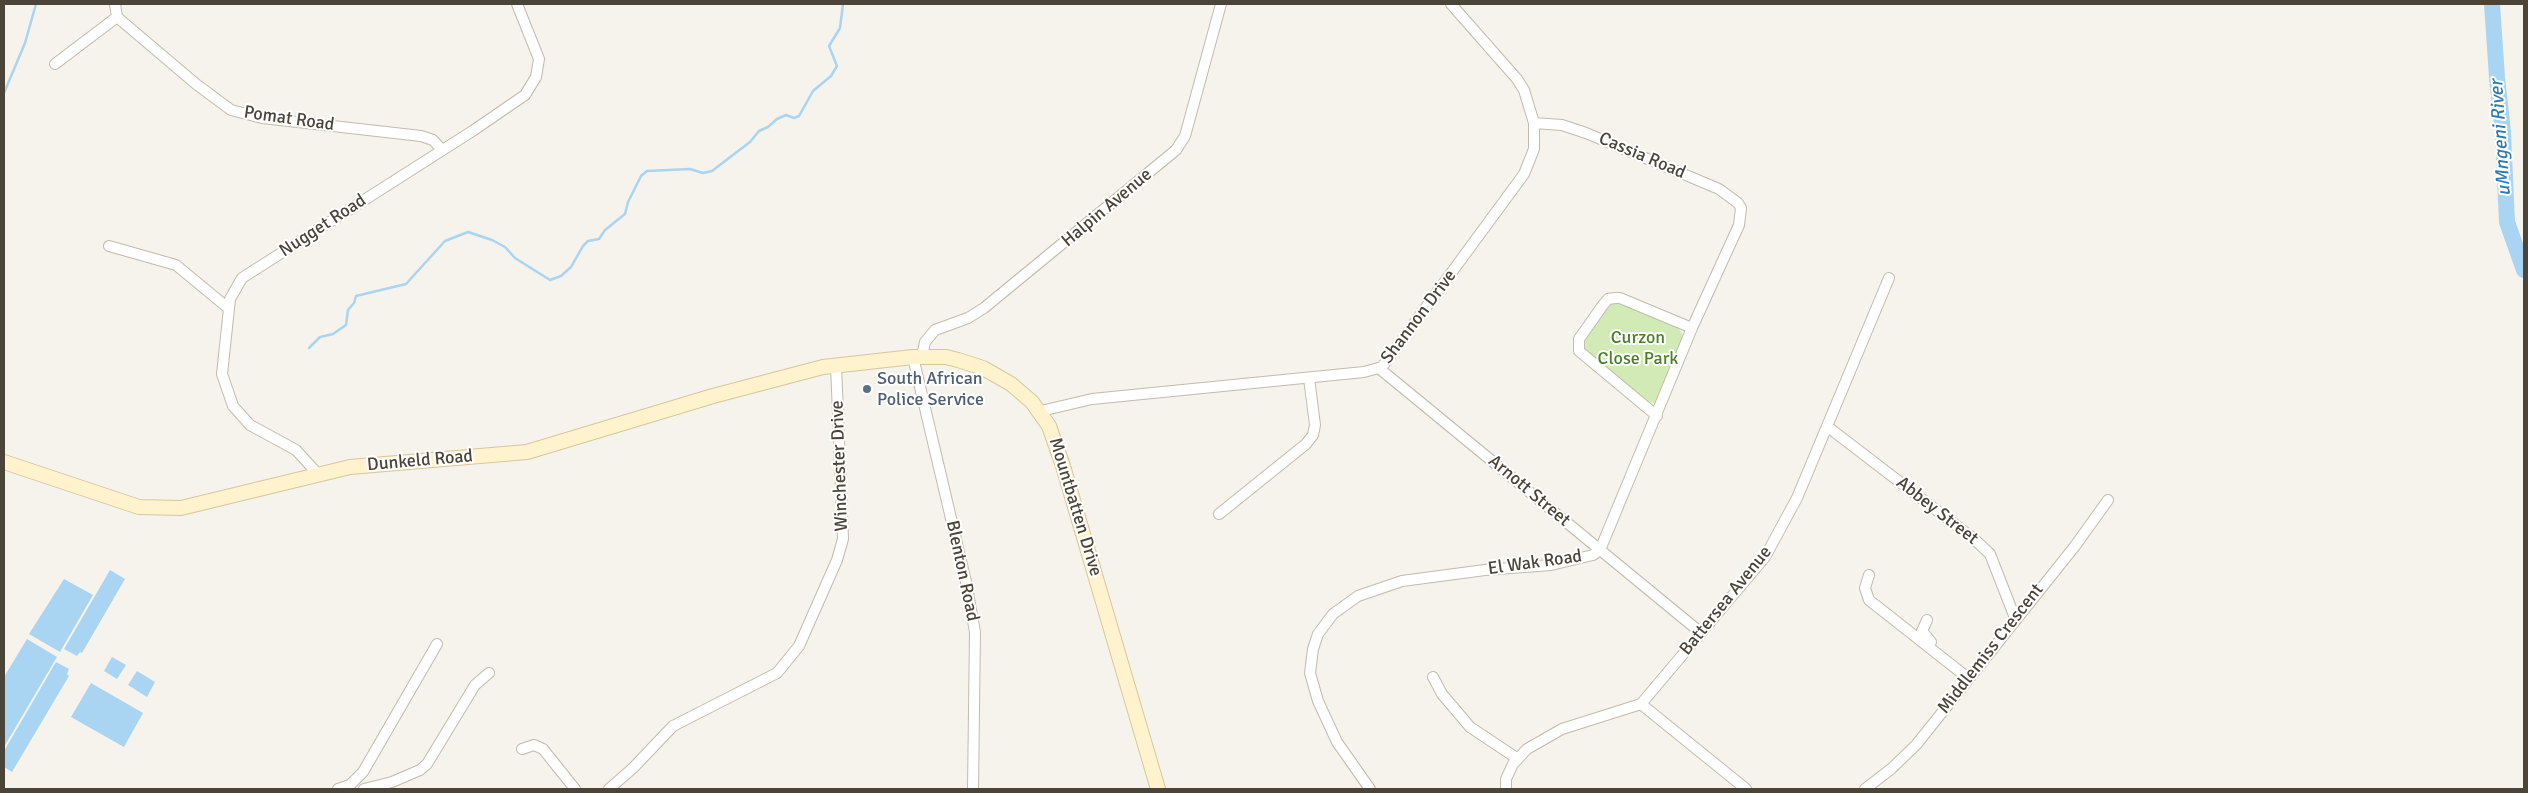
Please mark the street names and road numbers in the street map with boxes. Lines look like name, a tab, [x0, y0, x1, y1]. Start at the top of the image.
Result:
street label: Pomat Road	[242, 102, 336, 136]
street label: Cassia Road	[1595, 128, 1689, 184]
street label: Halpin Avenue	[1058, 164, 1156, 252]
street label: Nugget Road	[276, 190, 370, 262]
street label: Shannon Drive	[1377, 266, 1461, 368]
street label: Winchester Drive	[827, 400, 853, 532]
street label: Mountbatten Drive	[1044, 435, 1106, 579]
street label: Dunkeld Road	[366, 446, 474, 476]
street label: Arnott Street	[1484, 451, 1574, 531]
street label: Abbey Street	[1892, 472, 1982, 550]
street label: Blenton Road	[941, 519, 983, 623]
street label: Battersea Avenue	[1675, 542, 1777, 660]
street label: El Wak Road	[1487, 546, 1583, 580]
street label: Middlemiss Crescent	[1934, 580, 2048, 718]

